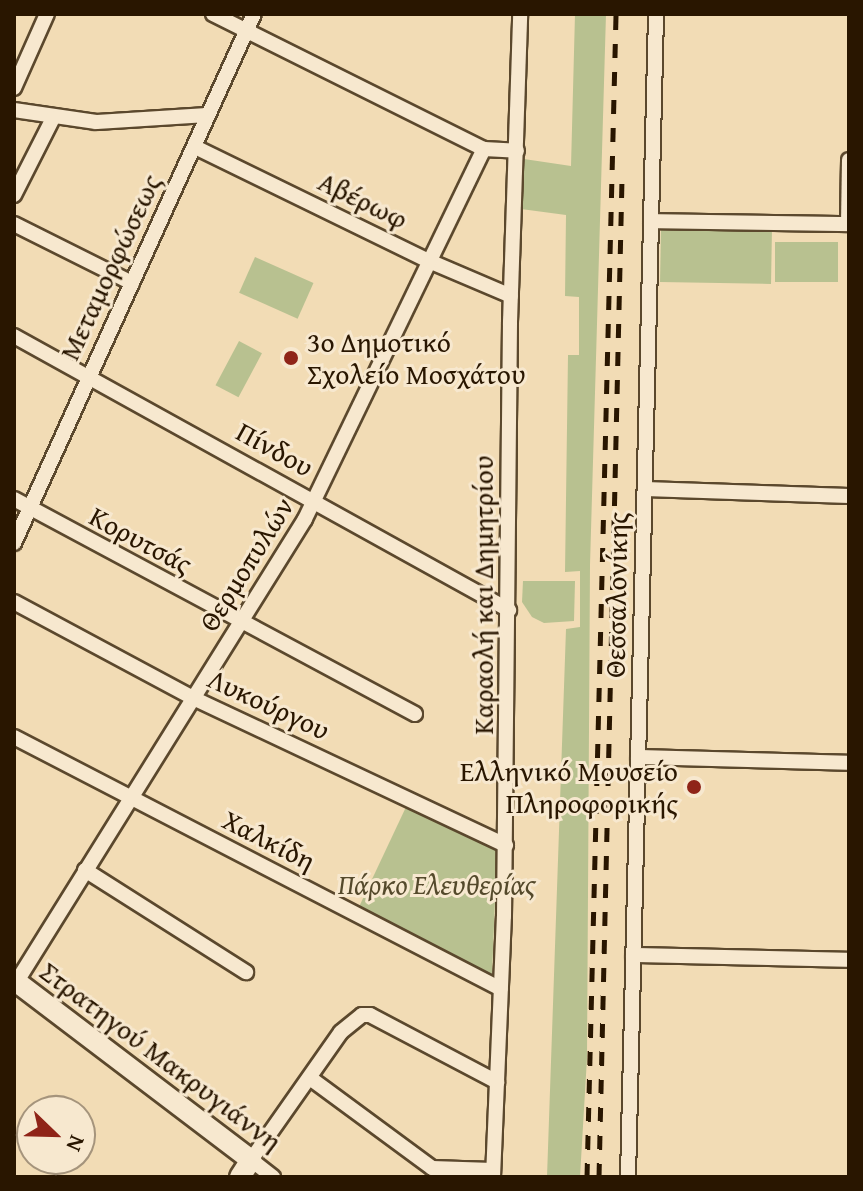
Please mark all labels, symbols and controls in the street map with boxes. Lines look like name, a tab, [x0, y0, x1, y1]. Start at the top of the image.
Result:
street label: Αβέρωφ	[313, 164, 413, 236]
street label: Μεταμορφώσεως	[52, 169, 168, 365]
place label: 3ο Δημοτικό Σχολείο Μοσχάτου	[307, 325, 525, 391]
marker: 3ο Δημοτικό Σχολείο Μοσχάτου	[282, 349, 300, 367]
street label: Πίνδου	[231, 414, 319, 484]
street label: Καραολή και Δημητρίου	[466, 455, 500, 735]
street label: Θερμοπυλών	[192, 491, 300, 637]
street label: Κορυτσάς	[84, 499, 198, 581]
street label: Θεσσαλονίκης	[598, 512, 634, 678]
street label: Λυκούργου	[203, 661, 335, 747]
place label: Ελληνικό Μουσείο Πληροφορικής	[460, 754, 678, 820]
marker: Ελληνικό Μουσείο Πληροφορικής	[685, 778, 703, 796]
street label: Χαλκίδη	[217, 802, 321, 878]
park label: Πάρκο Ελευθερίας	[338, 867, 536, 901]
street label: Στρατηγού Μακρυγιάννη	[34, 954, 288, 1158]
north arrow	[16, 1095, 96, 1175]
text: N	[59, 1131, 94, 1157]

